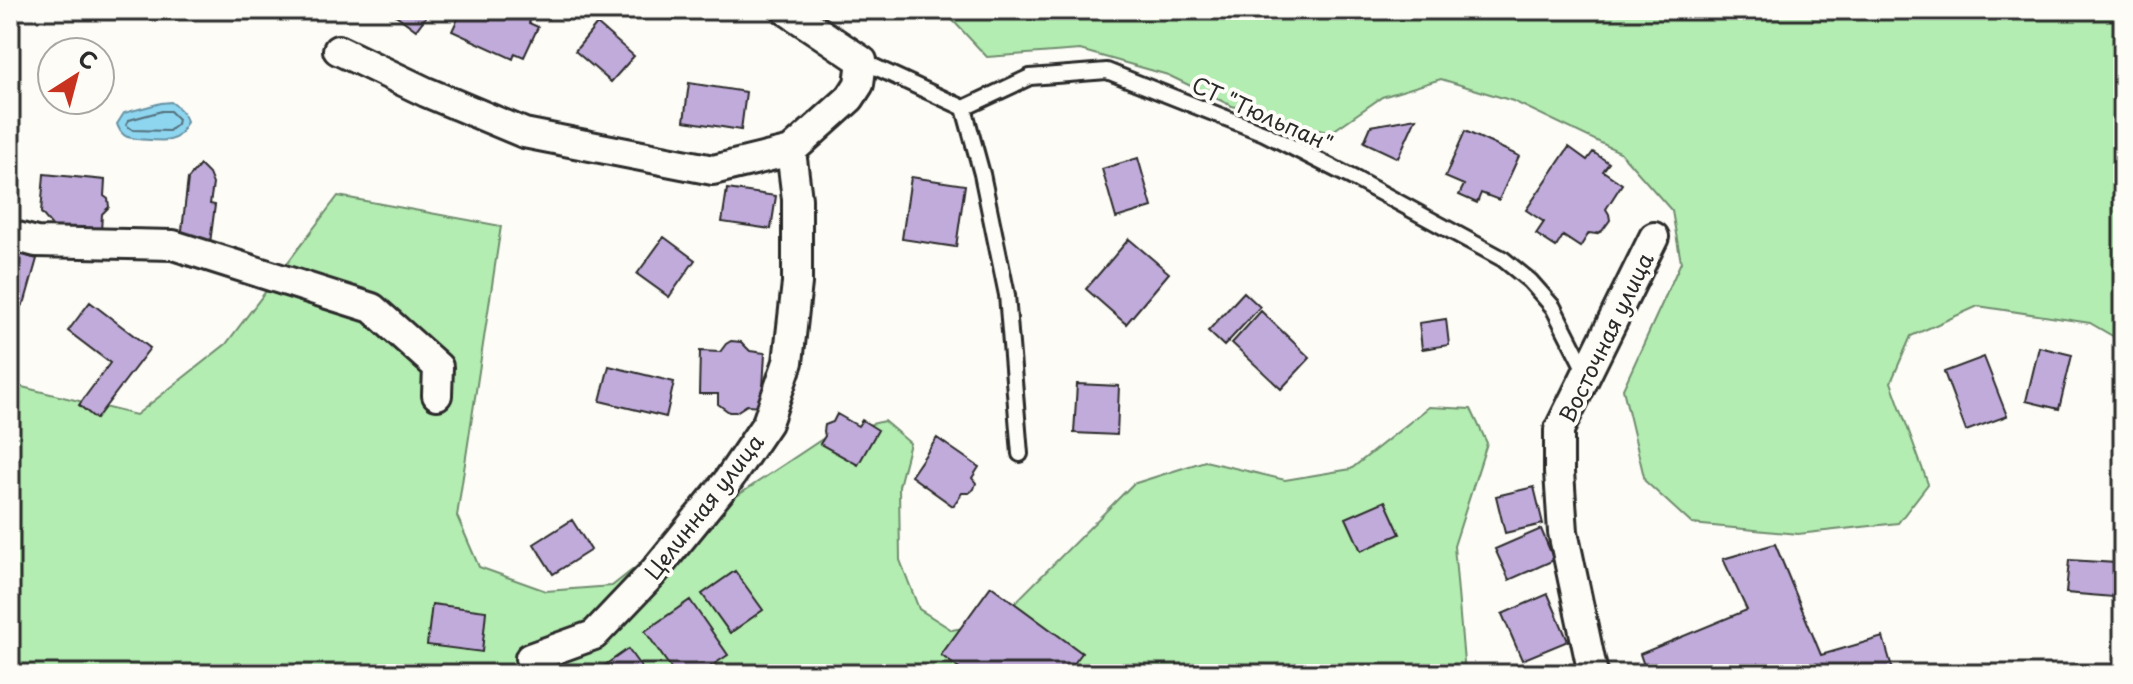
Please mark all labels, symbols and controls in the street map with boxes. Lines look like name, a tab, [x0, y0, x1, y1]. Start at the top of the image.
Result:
north arrow	[36, 36, 116, 116]
text: С	[72, 40, 105, 77]
street label: СТ "Тюльпан"	[1187, 67, 1339, 159]
street label: Восточная улица	[1549, 246, 1661, 428]
street label: Целинная улица	[635, 426, 771, 586]

